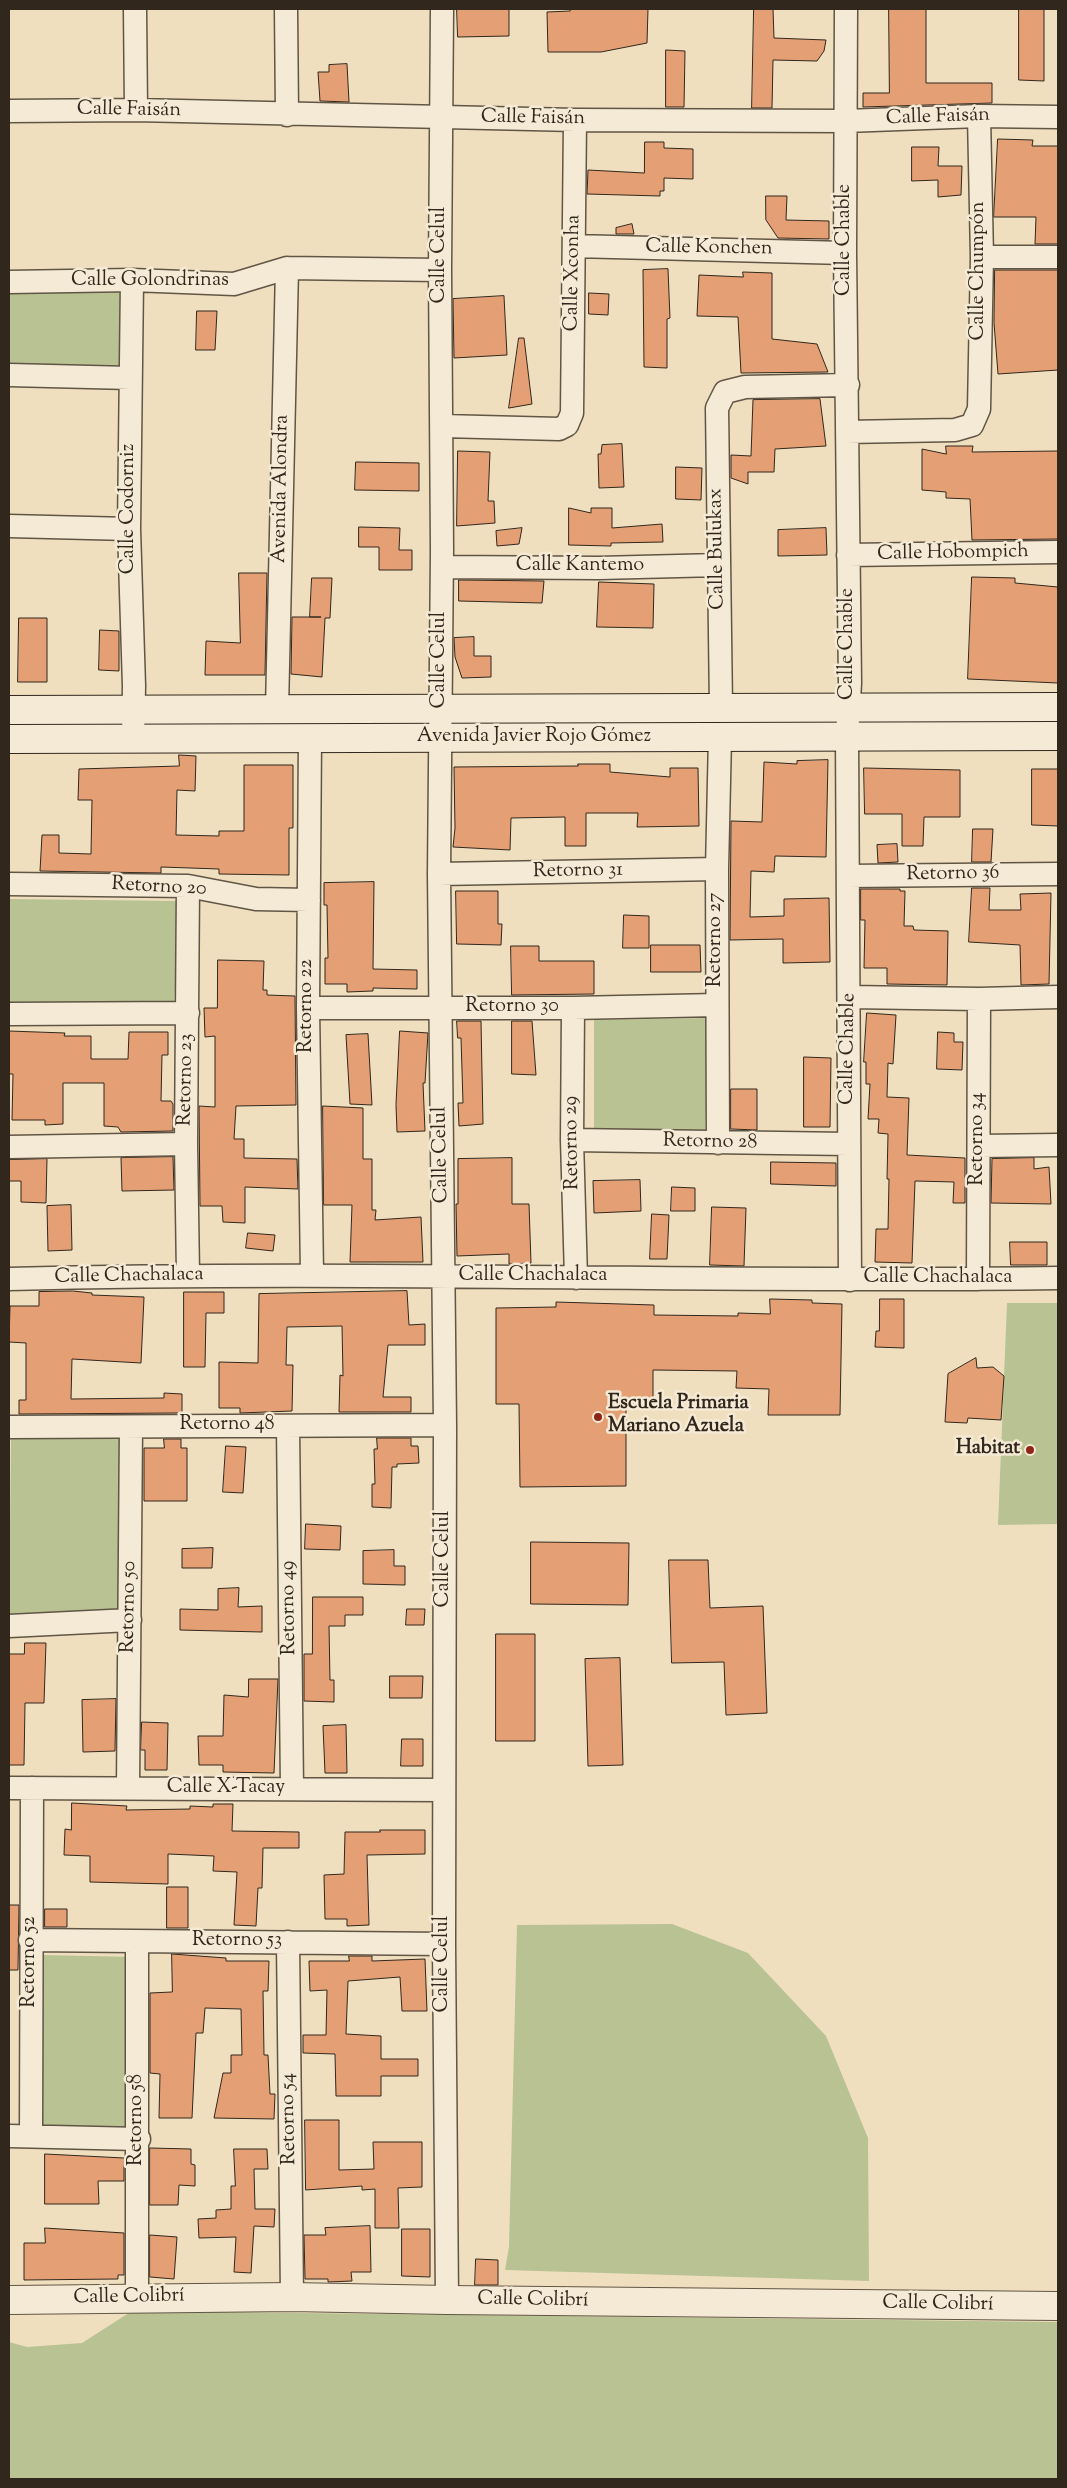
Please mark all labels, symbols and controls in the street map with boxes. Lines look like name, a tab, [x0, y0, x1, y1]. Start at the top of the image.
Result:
street label: Calle Faisán	[77, 98, 181, 124]
street label: Calle Faisán	[886, 104, 990, 132]
street label: Calle Faisán	[481, 106, 585, 132]
street label: Calle Chable	[834, 184, 858, 296]
street label: Calle Chumpón	[968, 202, 992, 340]
street label: Calle Celul	[429, 207, 453, 303]
street label: Calle Xconha	[561, 214, 587, 332]
street label: Calle Konchen	[645, 236, 773, 262]
street label: Calle Golondrinas	[71, 270, 229, 294]
street label: Avenida Alondra	[269, 415, 295, 563]
street label: Calle Codorniz	[118, 444, 142, 574]
street label: Calle Bulukax	[705, 488, 731, 610]
street label: Calle Hobompich	[877, 541, 1029, 567]
street label: Calle Kantemo	[516, 555, 644, 579]
street label: Calle Chable	[837, 588, 861, 700]
street label: Calle Celul	[429, 612, 453, 708]
street label: Avenida Javier Rojo Gómez	[417, 726, 651, 750]
street label: Retorno 31	[533, 859, 623, 885]
street label: Retorno 36	[906, 862, 1000, 888]
street label: Retorno 20	[111, 874, 207, 902]
street label: Retorno 27	[705, 893, 729, 987]
street label: Retorno 22	[296, 959, 320, 1053]
street label: Calle Chable	[836, 993, 862, 1105]
street label: Retorno 30	[465, 996, 559, 1020]
street label: Retorno 23	[174, 1034, 200, 1126]
street label: Retorno 34	[967, 1092, 991, 1186]
street label: Retorno 29	[560, 1096, 586, 1190]
street label: Calle Celul	[429, 1106, 455, 1204]
street label: Retorno 28	[663, 1130, 757, 1156]
street label: Calle Chachalaca	[54, 1264, 204, 1290]
street label: Calle Chachalaca	[458, 1265, 608, 1289]
street label: Calle Chachalaca	[863, 1267, 1013, 1291]
place label: Escuela Primaria Mariano Azuela	[608, 1393, 749, 1440]
marker: Escuela Primaria Mariano Azuela	[592, 1411, 604, 1423]
street label: Retorno 48	[179, 1414, 275, 1438]
place label: Habitat	[956, 1438, 1020, 1462]
marker: Habitat	[1024, 1444, 1036, 1456]
street label: Calle Celul	[433, 1511, 457, 1607]
street label: Retorno 49	[277, 1560, 303, 1656]
street label: Retorno 50	[117, 1561, 143, 1653]
street label: Calle X-Tacay	[167, 1777, 285, 1801]
street label: Retorno 52	[19, 1916, 43, 2008]
street label: Calle Celul	[432, 1916, 456, 2012]
street label: Retorno 53	[192, 1930, 282, 1954]
street label: Retorno 54	[277, 2073, 303, 2165]
street label: Retorno 58	[126, 2074, 150, 2166]
street label: Calle Colibrí	[73, 2285, 185, 2311]
street label: Calle Colibrí	[477, 2288, 589, 2314]
street label: Calle Colibrí	[882, 2292, 994, 2318]

